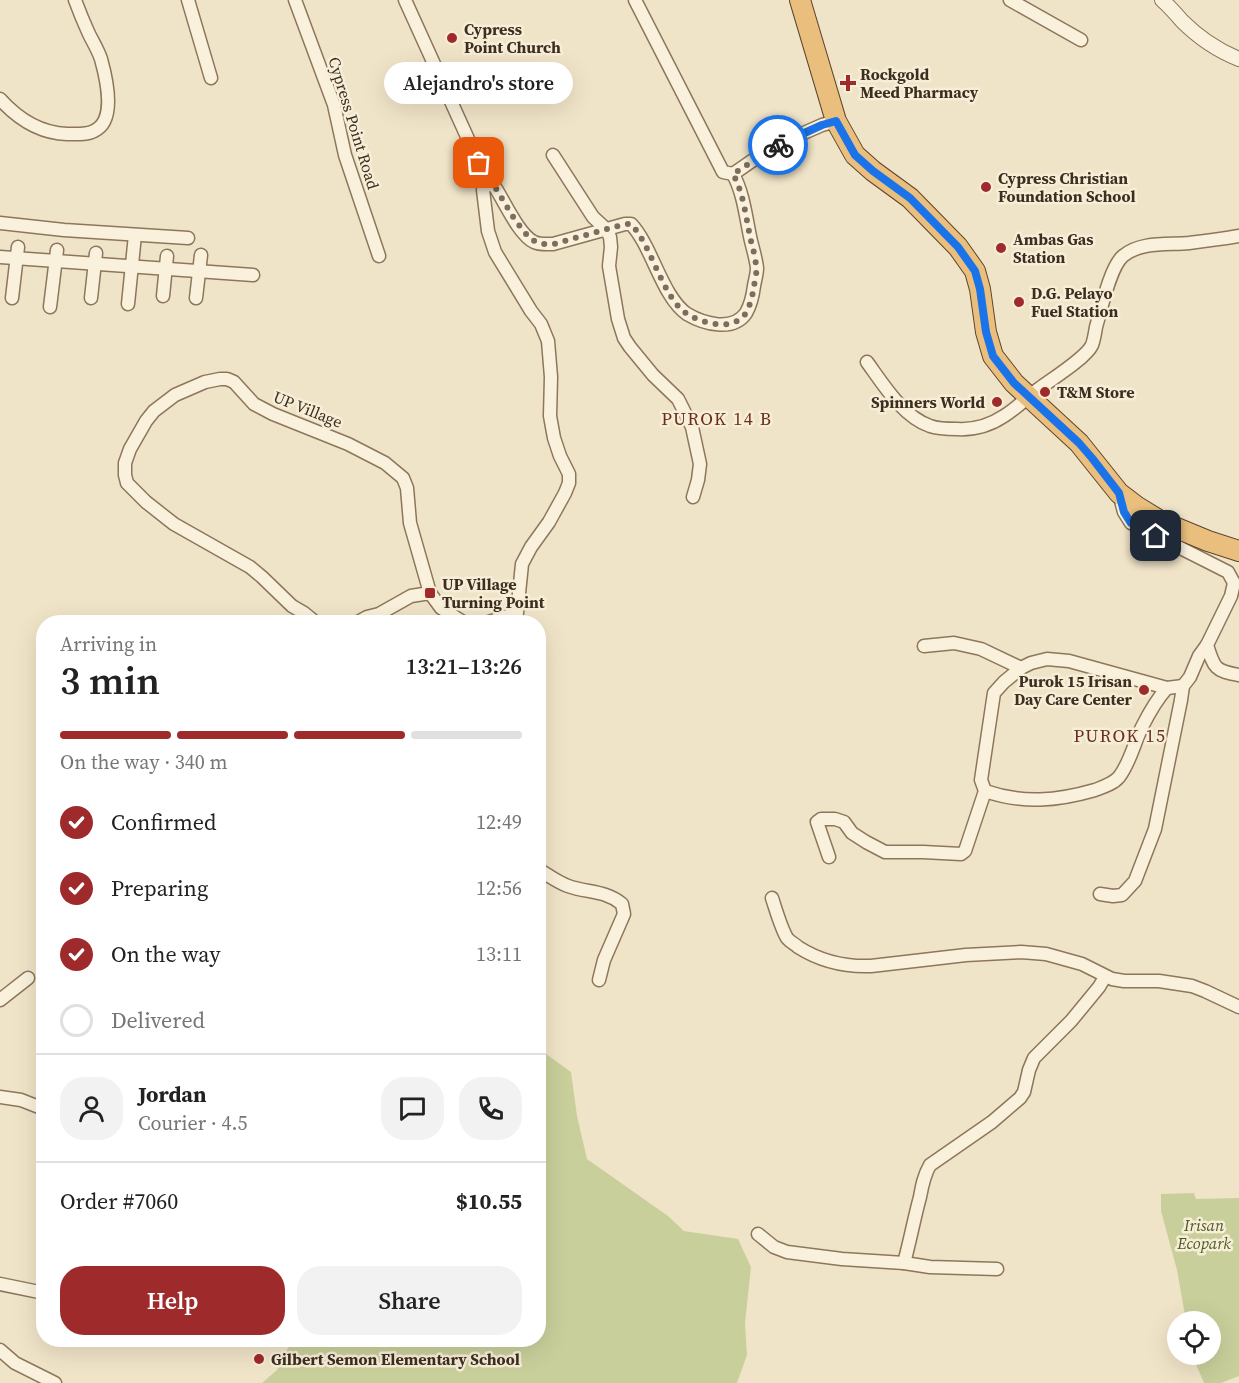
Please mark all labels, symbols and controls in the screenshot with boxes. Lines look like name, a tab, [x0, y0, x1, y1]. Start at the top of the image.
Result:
place label: Cypress Point Church	[464, 18, 561, 58]
marker: Cypress Point Church	[445, 31, 459, 45]
street label: Cypress Point Road	[323, 54, 385, 192]
callout: Alejandro's store	[384, 61, 574, 103]
place label: Rockgold Meed Pharmacy	[860, 63, 979, 103]
text: Alejandro's store	[403, 69, 554, 97]
marker: Rockgold Meed Pharmacy	[841, 76, 855, 90]
courier	[748, 115, 808, 175]
icon: bike	[762, 129, 795, 162]
pin	[453, 137, 504, 188]
icon: bag	[462, 146, 495, 179]
place label: Cypress Christian Foundation School	[998, 167, 1136, 207]
marker: Cypress Christian Foundation School	[979, 180, 993, 194]
place label: Ambas Gas Station	[1013, 228, 1094, 268]
marker: Ambas Gas Station	[994, 241, 1008, 255]
place label: D.G. Pelayo Fuel Station	[1031, 282, 1119, 322]
marker: D.G. Pelayo Fuel Station	[1012, 295, 1026, 309]
place label: T&M Store	[1057, 381, 1134, 403]
street label: UP Village	[270, 385, 346, 433]
marker: T&M Store	[1038, 385, 1052, 399]
place label: Spinners World	[871, 391, 985, 413]
marker: Spinners World	[990, 395, 1004, 409]
district label: PUROK 14 B	[661, 406, 773, 431]
pin	[1130, 510, 1181, 561]
icon: home	[1139, 519, 1172, 552]
place label: UP Village Turning Point	[442, 573, 545, 613]
marker: UP Village Turning Point	[423, 586, 437, 600]
text: Arriving in	[60, 630, 157, 658]
text: 13:21–13:26	[406, 651, 522, 681]
text: 3 min	[60, 654, 160, 707]
place label: Purok 15 Irisan Day Care Center	[1014, 670, 1133, 710]
marker: Purok 15 Irisan Day Care Center	[1137, 683, 1151, 697]
district label: PUROK 15	[1074, 723, 1166, 748]
text: On the way · 340 m	[60, 748, 227, 776]
icon: check	[60, 806, 93, 839]
text: Confirmed	[111, 807, 216, 837]
text: 12:49	[476, 808, 522, 836]
icon: check	[60, 872, 93, 905]
text: Preparing	[111, 873, 208, 903]
text: 12:56	[476, 874, 522, 902]
icon: check	[60, 938, 93, 971]
text: On the way	[111, 939, 220, 969]
text: 13:11	[476, 940, 522, 968]
text: Delivered	[111, 1005, 205, 1035]
button: person	[60, 1077, 123, 1140]
button: chat	[381, 1077, 444, 1140]
button: phone	[459, 1077, 522, 1140]
text: Jordan	[138, 1079, 206, 1109]
text: Courier · 4.5	[138, 1109, 247, 1137]
text: Order #7060	[60, 1186, 178, 1216]
text: $10.55	[456, 1186, 522, 1216]
park label: Irisan Ecopark	[1176, 1214, 1231, 1254]
button: Help	[60, 1266, 285, 1335]
button: Share	[297, 1266, 522, 1335]
map controls	[1167, 1311, 1221, 1365]
button: locate	[1167, 1311, 1221, 1365]
place label: Gilbert Semon Elementary School	[271, 1348, 520, 1370]
marker: Gilbert Semon Elementary School	[252, 1352, 266, 1366]

